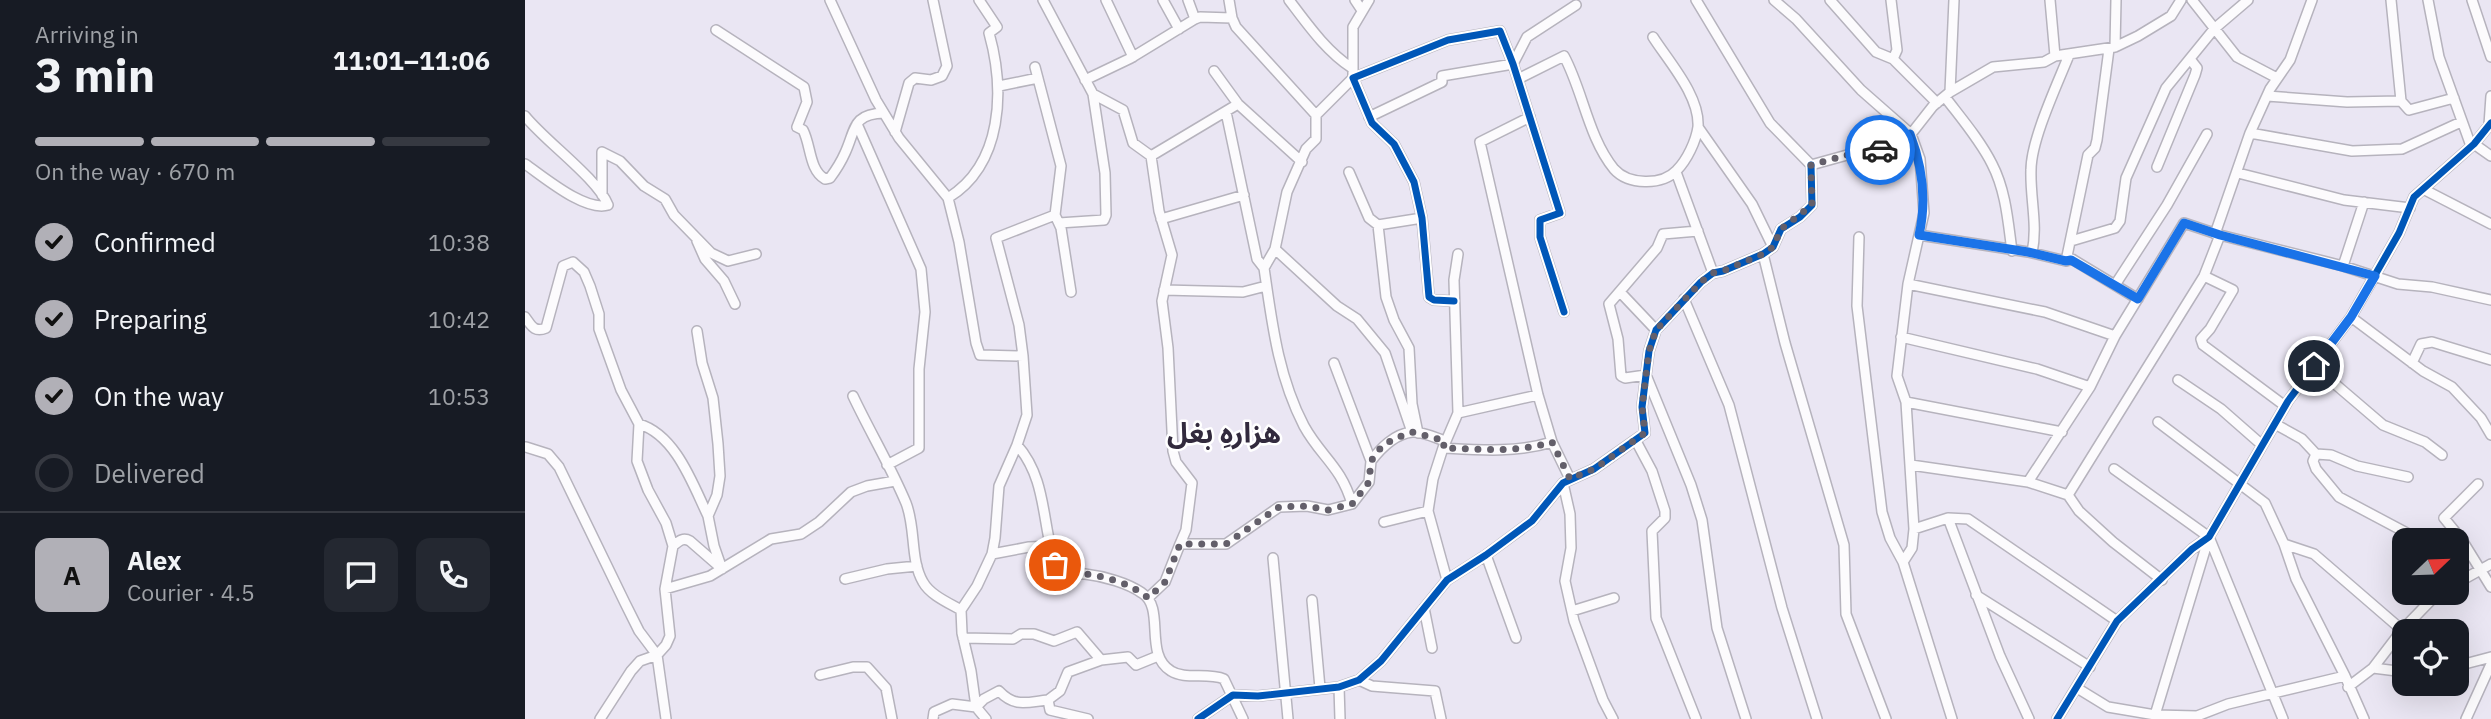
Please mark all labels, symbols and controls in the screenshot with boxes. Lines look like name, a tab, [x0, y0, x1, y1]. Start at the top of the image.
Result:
text: Arriving in	[35, 19, 139, 49]
text: 11:01–11:06	[333, 43, 490, 77]
text: 3 min	[35, 45, 155, 105]
courier	[1845, 115, 1915, 185]
icon: car	[1861, 131, 1899, 169]
text: On the way · 670 m	[35, 156, 235, 186]
icon: check	[35, 223, 73, 261]
text: Confirmed	[94, 225, 216, 259]
text: 10:38	[428, 227, 490, 257]
icon: check	[35, 300, 73, 338]
text: Preparing	[94, 302, 207, 336]
text: 10:42	[428, 304, 490, 334]
pin	[2284, 336, 2344, 396]
icon: home	[2295, 347, 2333, 385]
icon: check	[35, 377, 73, 415]
text: On the way	[94, 379, 224, 413]
text: 10:53	[428, 381, 490, 411]
district label: هزارهِ بغل	[1167, 414, 1281, 451]
text: Delivered	[94, 456, 205, 490]
north arrow	[2392, 528, 2469, 606]
map controls	[2392, 528, 2469, 696]
pin	[1025, 535, 1085, 595]
button: chat	[324, 538, 398, 612]
button: phone	[416, 538, 490, 612]
text: Alex	[127, 543, 181, 577]
icon: bag	[1036, 546, 1074, 584]
text: A	[63, 558, 81, 592]
text: Courier · 4.5	[127, 577, 255, 607]
button: locate	[2392, 619, 2469, 696]

